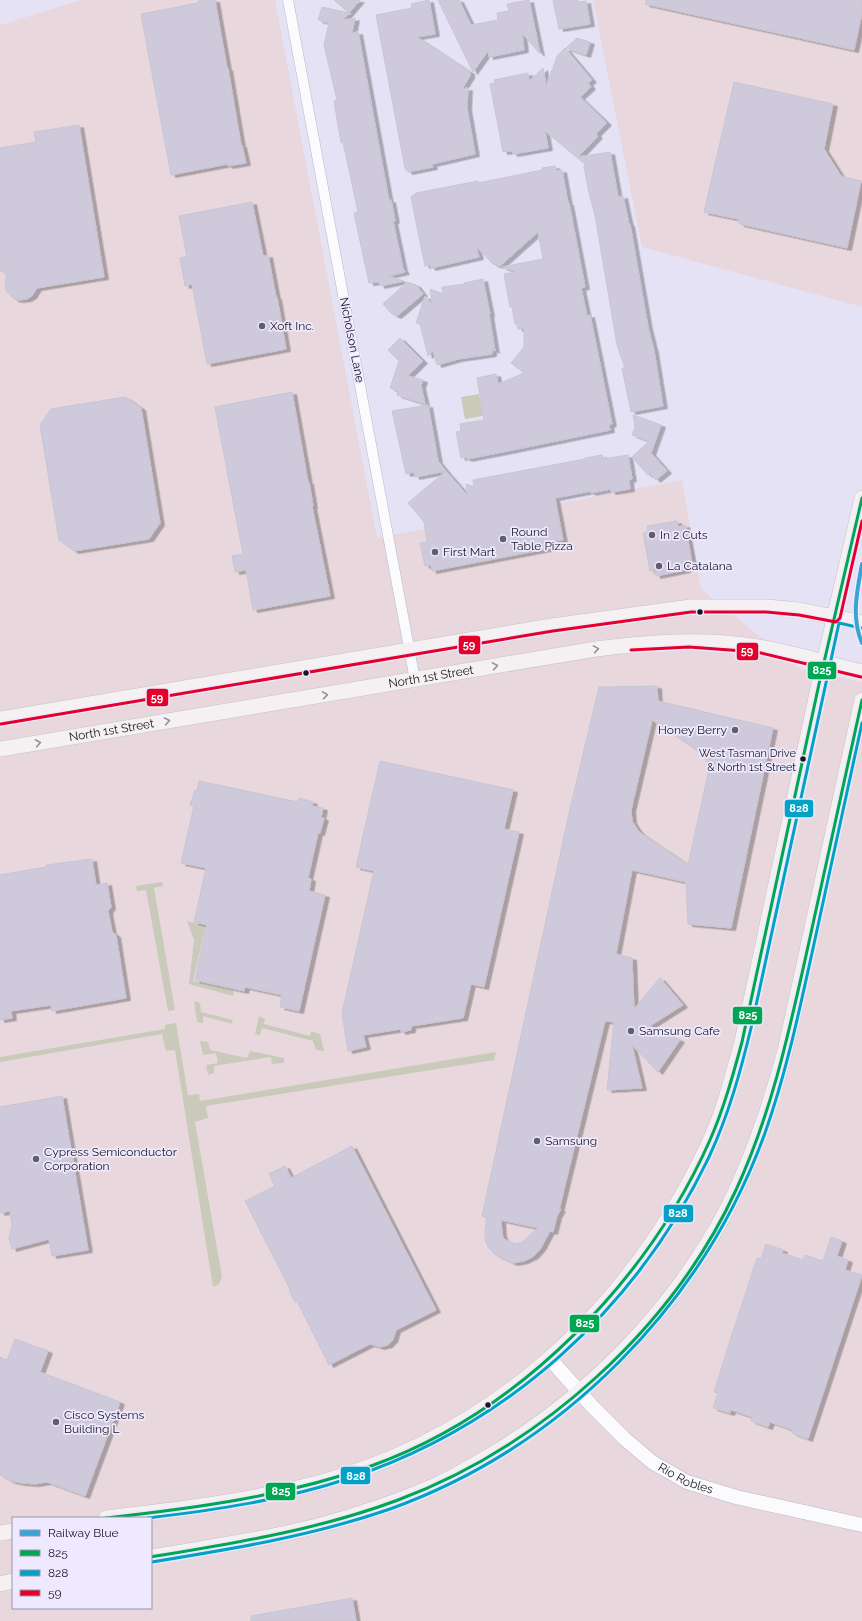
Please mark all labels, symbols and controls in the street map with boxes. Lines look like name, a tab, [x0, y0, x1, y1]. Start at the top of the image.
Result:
street label: Nicholson Lane	[337, 296, 367, 384]
place label: Xoft Inc.	[270, 319, 314, 333]
marker: Xoft Inc.	[257, 321, 267, 331]
place label: Round Table Pizza	[511, 525, 573, 553]
place label: In 2 Cuts	[660, 528, 708, 542]
marker: In 2 Cuts	[647, 530, 657, 540]
marker: Round Table Pizza	[498, 534, 508, 544]
place label: First Mart	[443, 545, 495, 559]
marker: First Mart	[430, 547, 440, 557]
place label: La Catalana	[667, 559, 732, 573]
marker: La Catalana	[654, 561, 664, 571]
unlabelled marker	[695, 607, 705, 617]
line badge: 59	[458, 635, 481, 655]
text: 59	[463, 639, 476, 652]
line badge: 59	[736, 642, 759, 661]
one-way arrow	[593, 645, 599, 654]
text: 59	[741, 645, 754, 658]
line badge: 825	[807, 661, 837, 680]
street label: North 1st Street	[387, 663, 475, 691]
one-way arrow	[492, 663, 498, 671]
text: 825	[813, 664, 831, 677]
unlabelled marker	[301, 668, 311, 678]
line badge: 59	[146, 688, 169, 707]
one-way arrow	[322, 691, 328, 700]
text: 59	[151, 692, 164, 705]
street label: North 1st Street	[68, 716, 155, 744]
one-way arrow	[164, 718, 170, 726]
place label: Honey Berry	[658, 723, 727, 737]
marker: Honey Berry	[730, 725, 740, 735]
one-way arrow	[35, 739, 42, 748]
place label: West Tasman Drive & North 1st Street	[699, 747, 797, 774]
marker: West Tasman Drive & North 1st Street	[798, 754, 808, 764]
line badge: 828	[784, 799, 814, 818]
text: 828	[789, 802, 809, 815]
line badge: 825	[732, 1006, 763, 1025]
text: 825	[739, 1009, 757, 1022]
place label: Samsung Cafe	[639, 1024, 720, 1038]
marker: Samsung Cafe	[626, 1026, 636, 1036]
place label: Samsung	[545, 1134, 597, 1148]
marker: Samsung	[532, 1136, 542, 1146]
place label: Cypress Semiconductor Corporation	[44, 1145, 178, 1173]
marker: Cypress Semiconductor Corporation	[31, 1154, 41, 1164]
line badge: 828	[663, 1204, 694, 1223]
text: 828	[668, 1207, 688, 1220]
line badge: 825	[569, 1314, 600, 1333]
text: 825	[576, 1317, 594, 1330]
unlabelled marker	[483, 1400, 493, 1410]
place label: Cisco Systems Building L	[64, 1408, 145, 1436]
marker: Cisco Systems Building L	[51, 1417, 61, 1427]
street label: Rio Robles	[656, 1460, 715, 1497]
line badge: 828	[340, 1466, 371, 1485]
text: 828	[346, 1470, 366, 1483]
line badge: 825	[265, 1482, 296, 1501]
text: 825	[272, 1485, 290, 1498]
legend	[12, 1517, 152, 1609]
text: Railway Blue	[48, 1526, 119, 1540]
text: 825	[48, 1546, 68, 1560]
text: 828	[48, 1566, 68, 1580]
text: 59	[48, 1586, 62, 1600]

